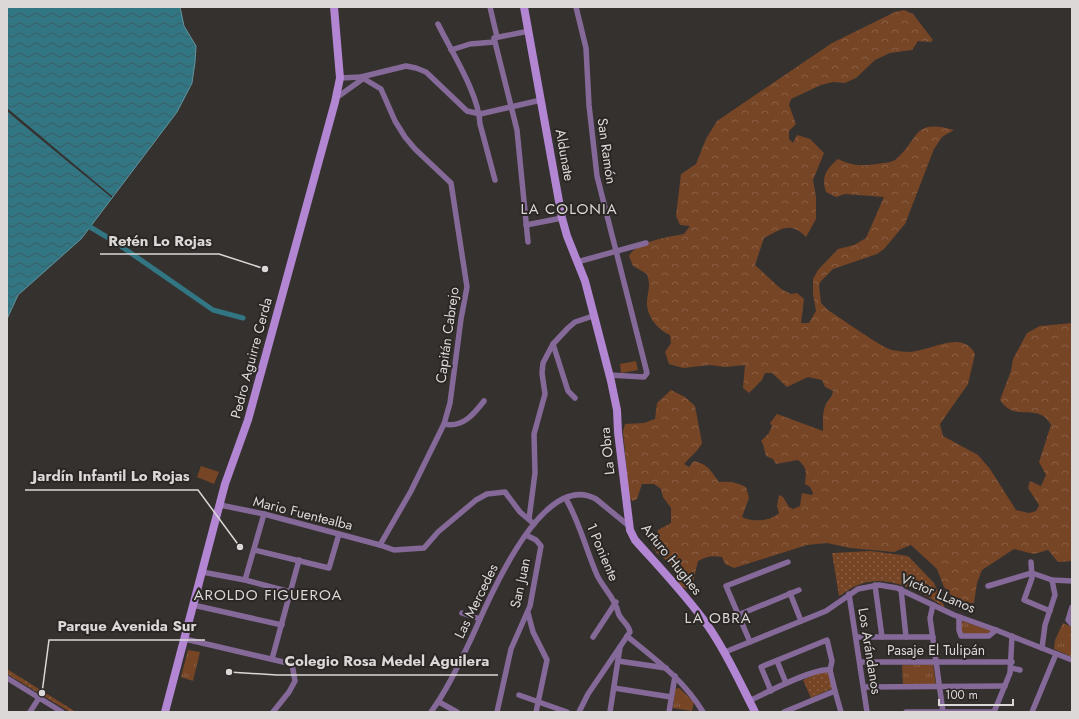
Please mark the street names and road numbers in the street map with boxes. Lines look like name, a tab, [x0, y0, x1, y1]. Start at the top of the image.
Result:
street label: San Ramón	[592, 117, 622, 185]
street label: Aldunate	[551, 127, 579, 183]
street label: Capitán Cabrejo	[430, 285, 464, 384]
street label: Pedro Aguirre Cerda	[225, 295, 277, 421]
street label: La Obra	[595, 426, 619, 476]
street label: Mario Fuentealba	[251, 491, 355, 535]
street label: Arturo Hughes	[637, 519, 707, 599]
street label: 1 Poniente	[582, 520, 624, 584]
street label: San Juan	[505, 556, 535, 610]
street label: Las Mercedes	[449, 560, 503, 642]
street label: Victor LLanos	[897, 568, 979, 618]
street label: Los Arándanos	[853, 606, 887, 696]
street label: Pasaje El Tulipán	[887, 640, 985, 660]

